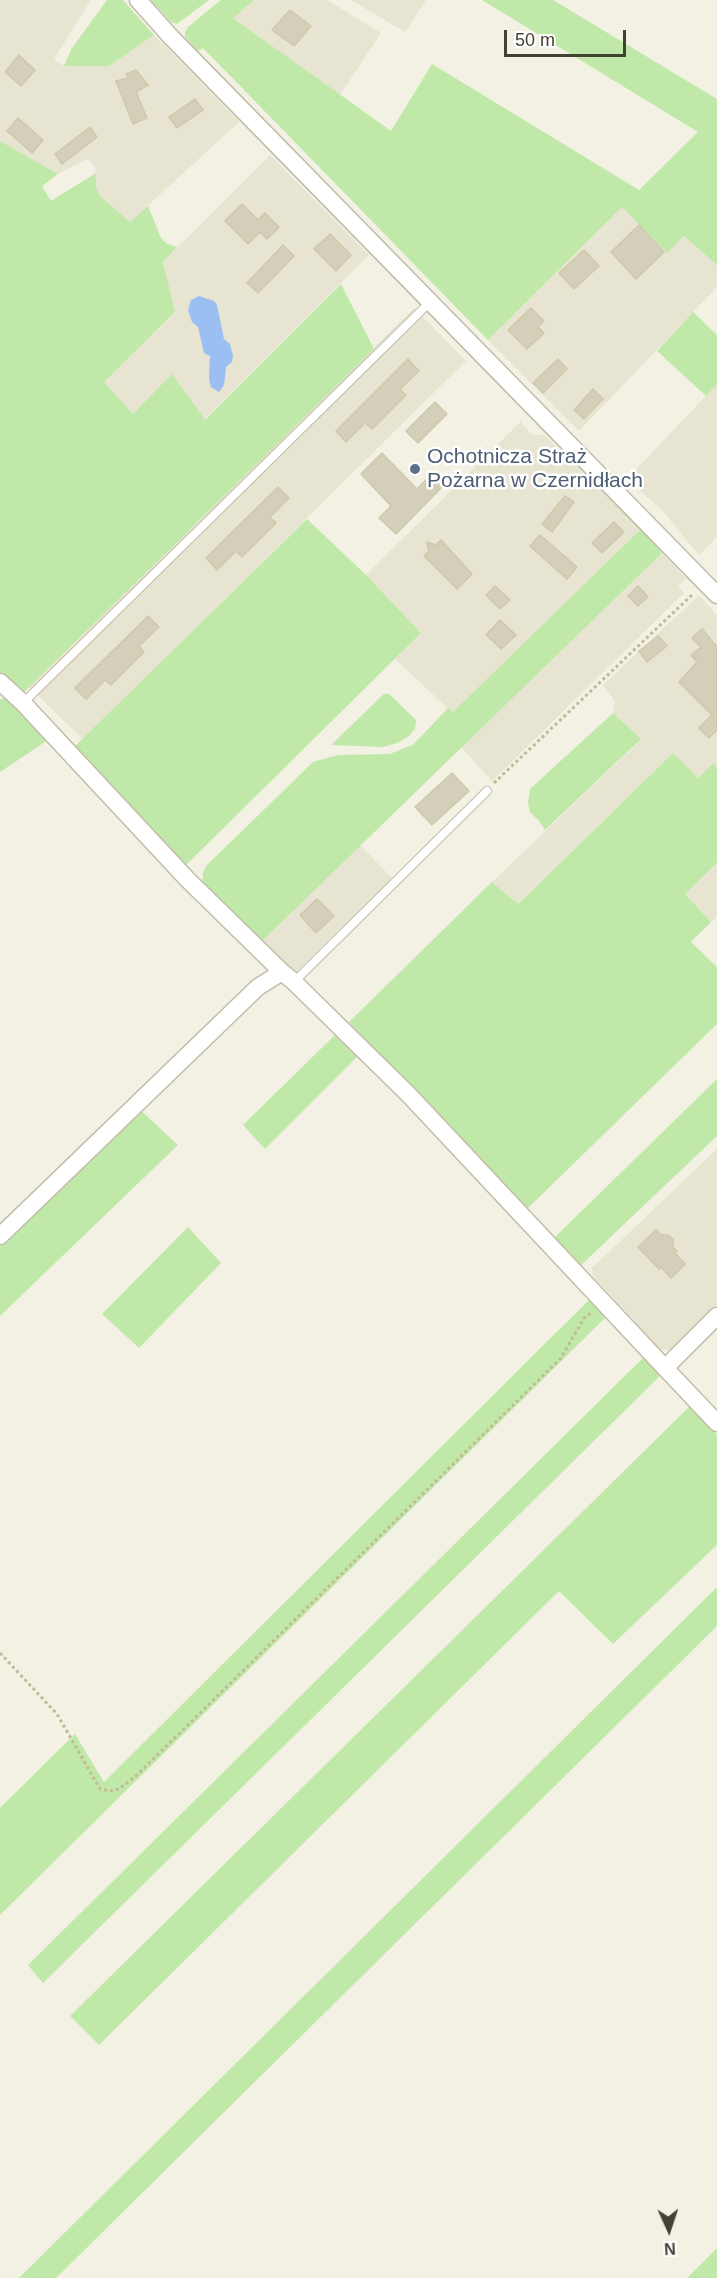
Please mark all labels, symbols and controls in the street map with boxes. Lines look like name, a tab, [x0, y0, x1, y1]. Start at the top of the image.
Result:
scale bar	[507, 18, 628, 56]
text: 50 m	[515, 30, 555, 50]
place label: Ochotnicza Straż Pożarna w Czernidłach	[427, 444, 643, 494]
marker: Ochotnicza Straż Pożarna w Czernidłach	[408, 462, 422, 476]
north arrow	[639, 2200, 699, 2260]
text: N	[664, 2240, 676, 2257]

